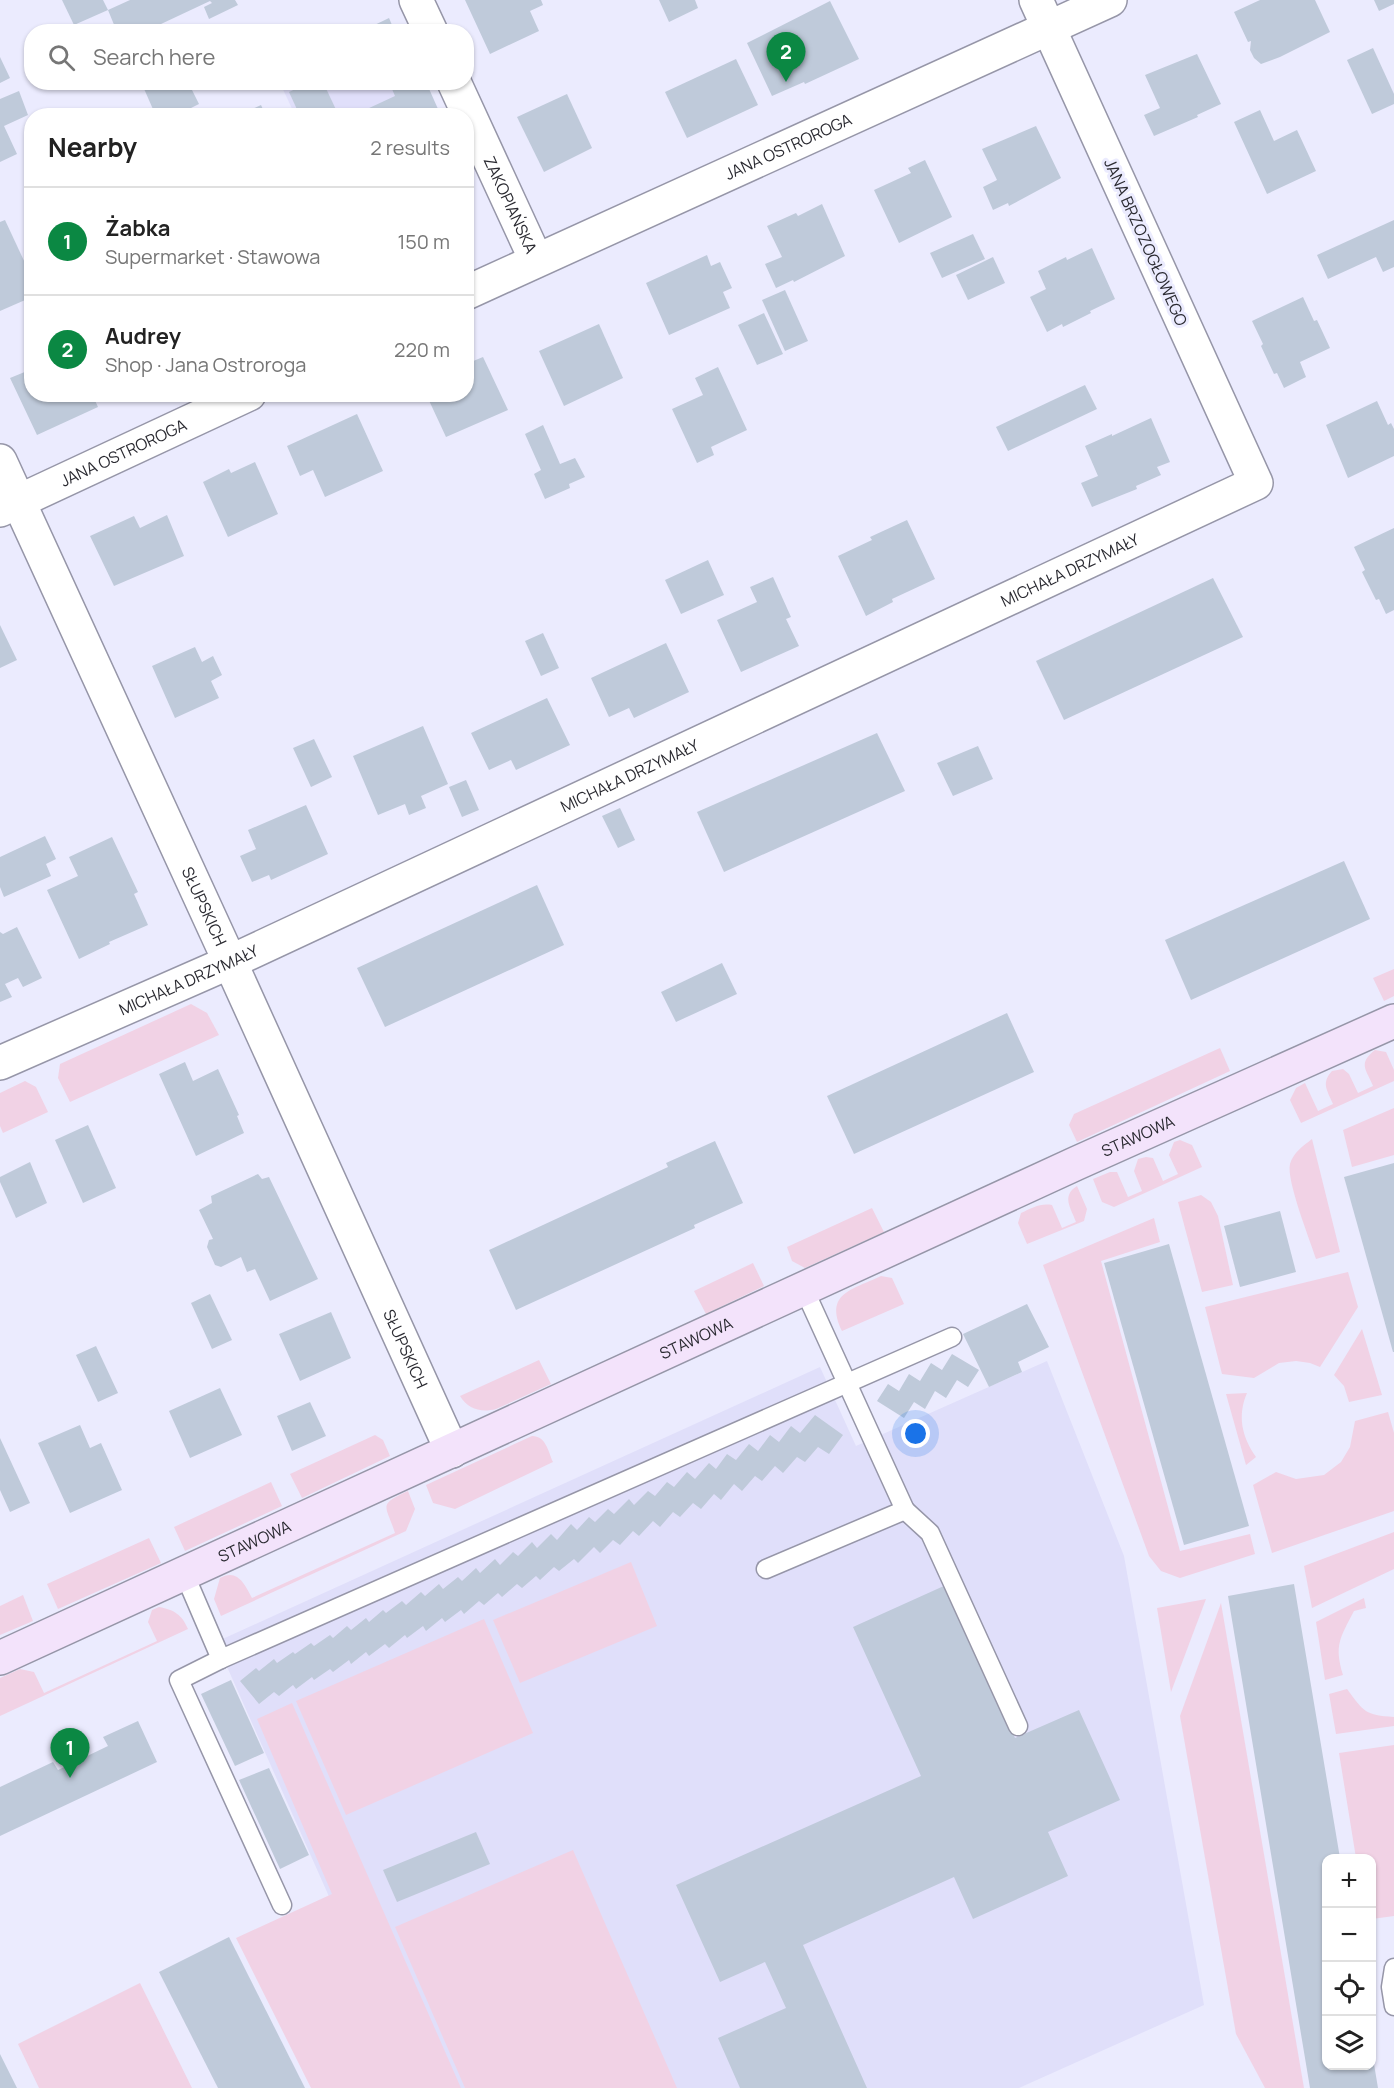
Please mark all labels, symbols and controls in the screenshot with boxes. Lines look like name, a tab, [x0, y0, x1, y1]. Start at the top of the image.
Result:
search box	[24, 24, 474, 90]
pin: 2	[766, 32, 806, 82]
icon: search	[45, 41, 78, 74]
text: Search here	[93, 42, 215, 72]
street label: JANA OSTROROGA	[721, 108, 855, 185]
text: Nearby	[48, 129, 137, 165]
text: 2 results	[370, 134, 450, 161]
street label: ZAKOPIAŃSKA	[479, 153, 542, 257]
street label: JANA BRZOZOGŁOWEGO	[1099, 155, 1193, 330]
text: Żabka	[105, 213, 170, 243]
text: 1	[63, 228, 72, 255]
text: 150 m	[397, 228, 450, 255]
text: Supermarket · Stawowa	[105, 243, 320, 270]
text: Audrey	[105, 321, 181, 351]
text: 2	[62, 336, 73, 363]
text: 220 m	[394, 336, 450, 363]
text: Shop · Jana Ostroroga	[105, 351, 306, 378]
street label: JANA OSTROROGA	[57, 414, 190, 491]
street label: MICHAŁA DRZYMAŁY	[997, 528, 1143, 612]
street label: MICHAŁA DRZYMAŁY	[557, 734, 702, 817]
street label: SŁUPSKICH	[177, 863, 232, 949]
street label: MICHAŁA DRZYMAŁY	[115, 939, 262, 1020]
street label: STAWOWA	[1098, 1110, 1178, 1162]
street label: SŁUPSKICH	[378, 1306, 433, 1392]
street label: STAWOWA	[656, 1312, 736, 1364]
your location	[901, 1419, 930, 1448]
street label: STAWOWA	[214, 1515, 294, 1567]
pin: 1	[50, 1728, 90, 1778]
map controls	[1322, 1854, 1376, 2070]
button: +	[1322, 1854, 1376, 1908]
button: −	[1322, 1908, 1376, 1962]
button: locate	[1322, 1962, 1376, 2016]
button: layers	[1322, 2016, 1376, 2070]

